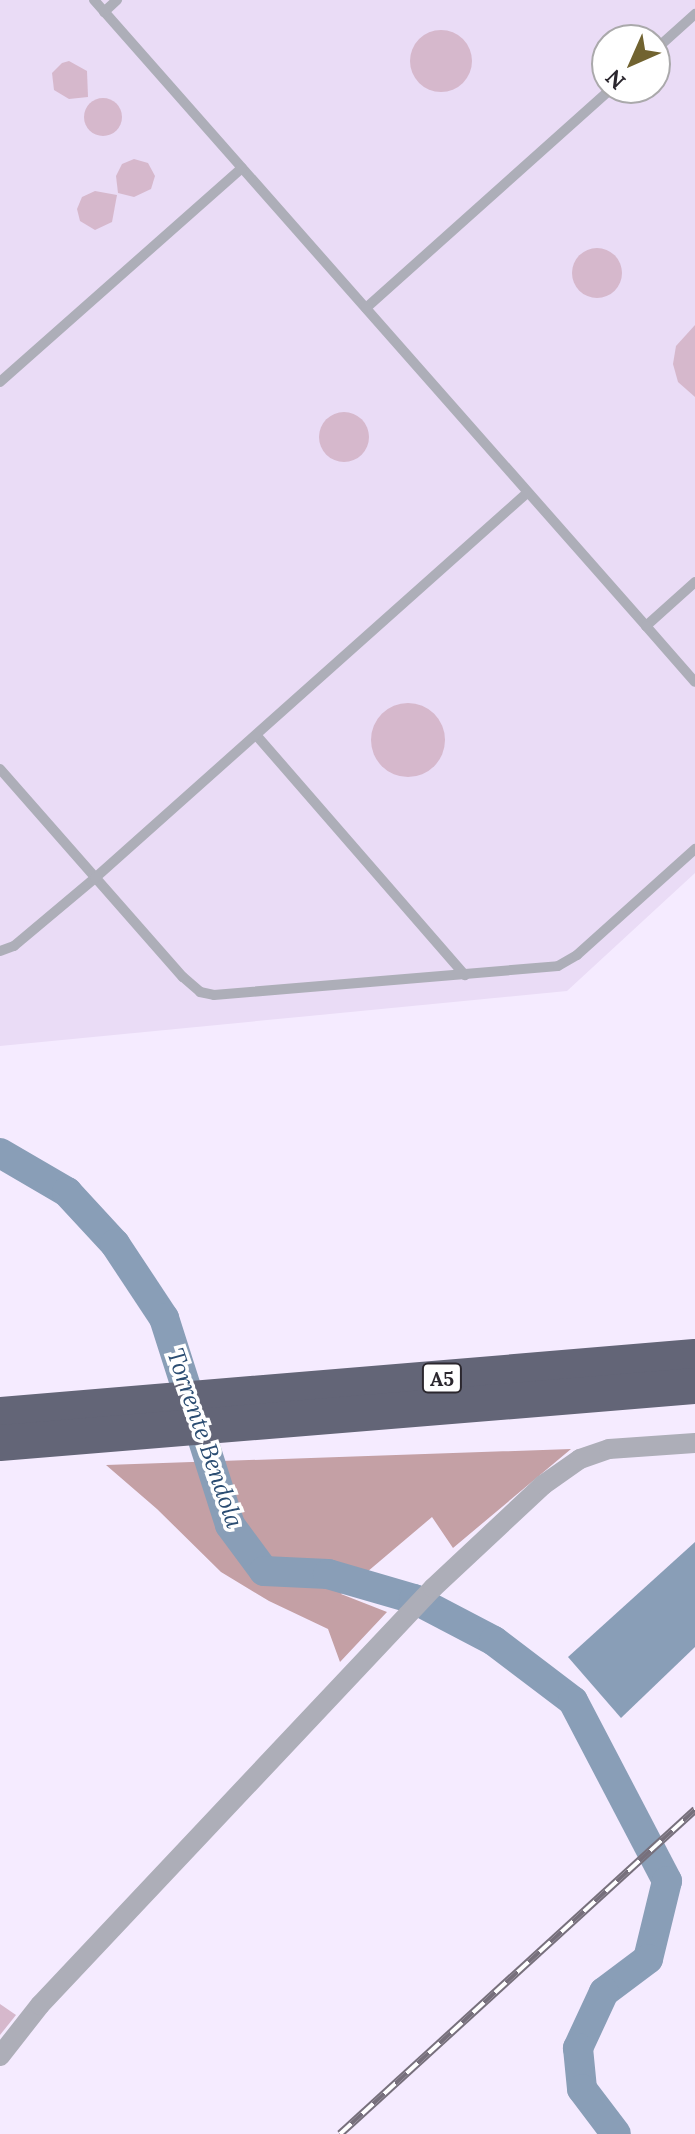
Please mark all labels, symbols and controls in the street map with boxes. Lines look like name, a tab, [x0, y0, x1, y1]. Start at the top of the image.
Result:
north arrow	[591, 24, 671, 104]
text: N	[600, 64, 631, 95]
water label: Torrente Bendola	[161, 1345, 249, 1531]
road number: A5	[420, 1362, 464, 1394]

